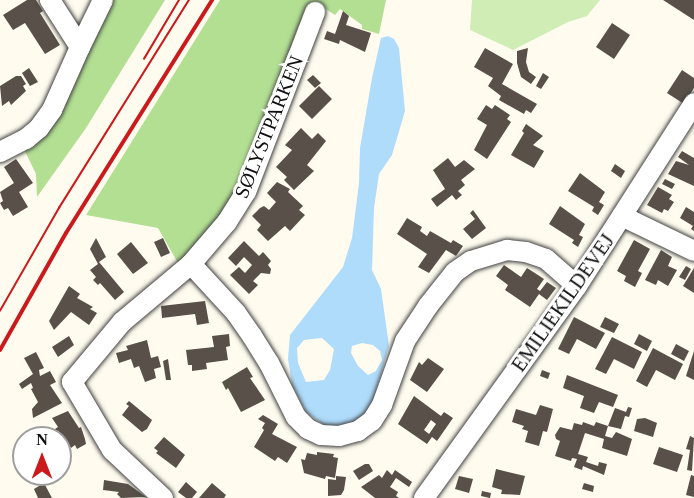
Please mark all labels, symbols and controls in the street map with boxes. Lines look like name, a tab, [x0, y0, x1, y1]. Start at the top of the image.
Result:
street label: SØLYSTPARKEN	[229, 52, 309, 202]
street label: EMILIEKILDEVEJ	[507, 230, 619, 376]
north arrow	[12, 426, 72, 486]
text: N	[36, 431, 48, 448]

